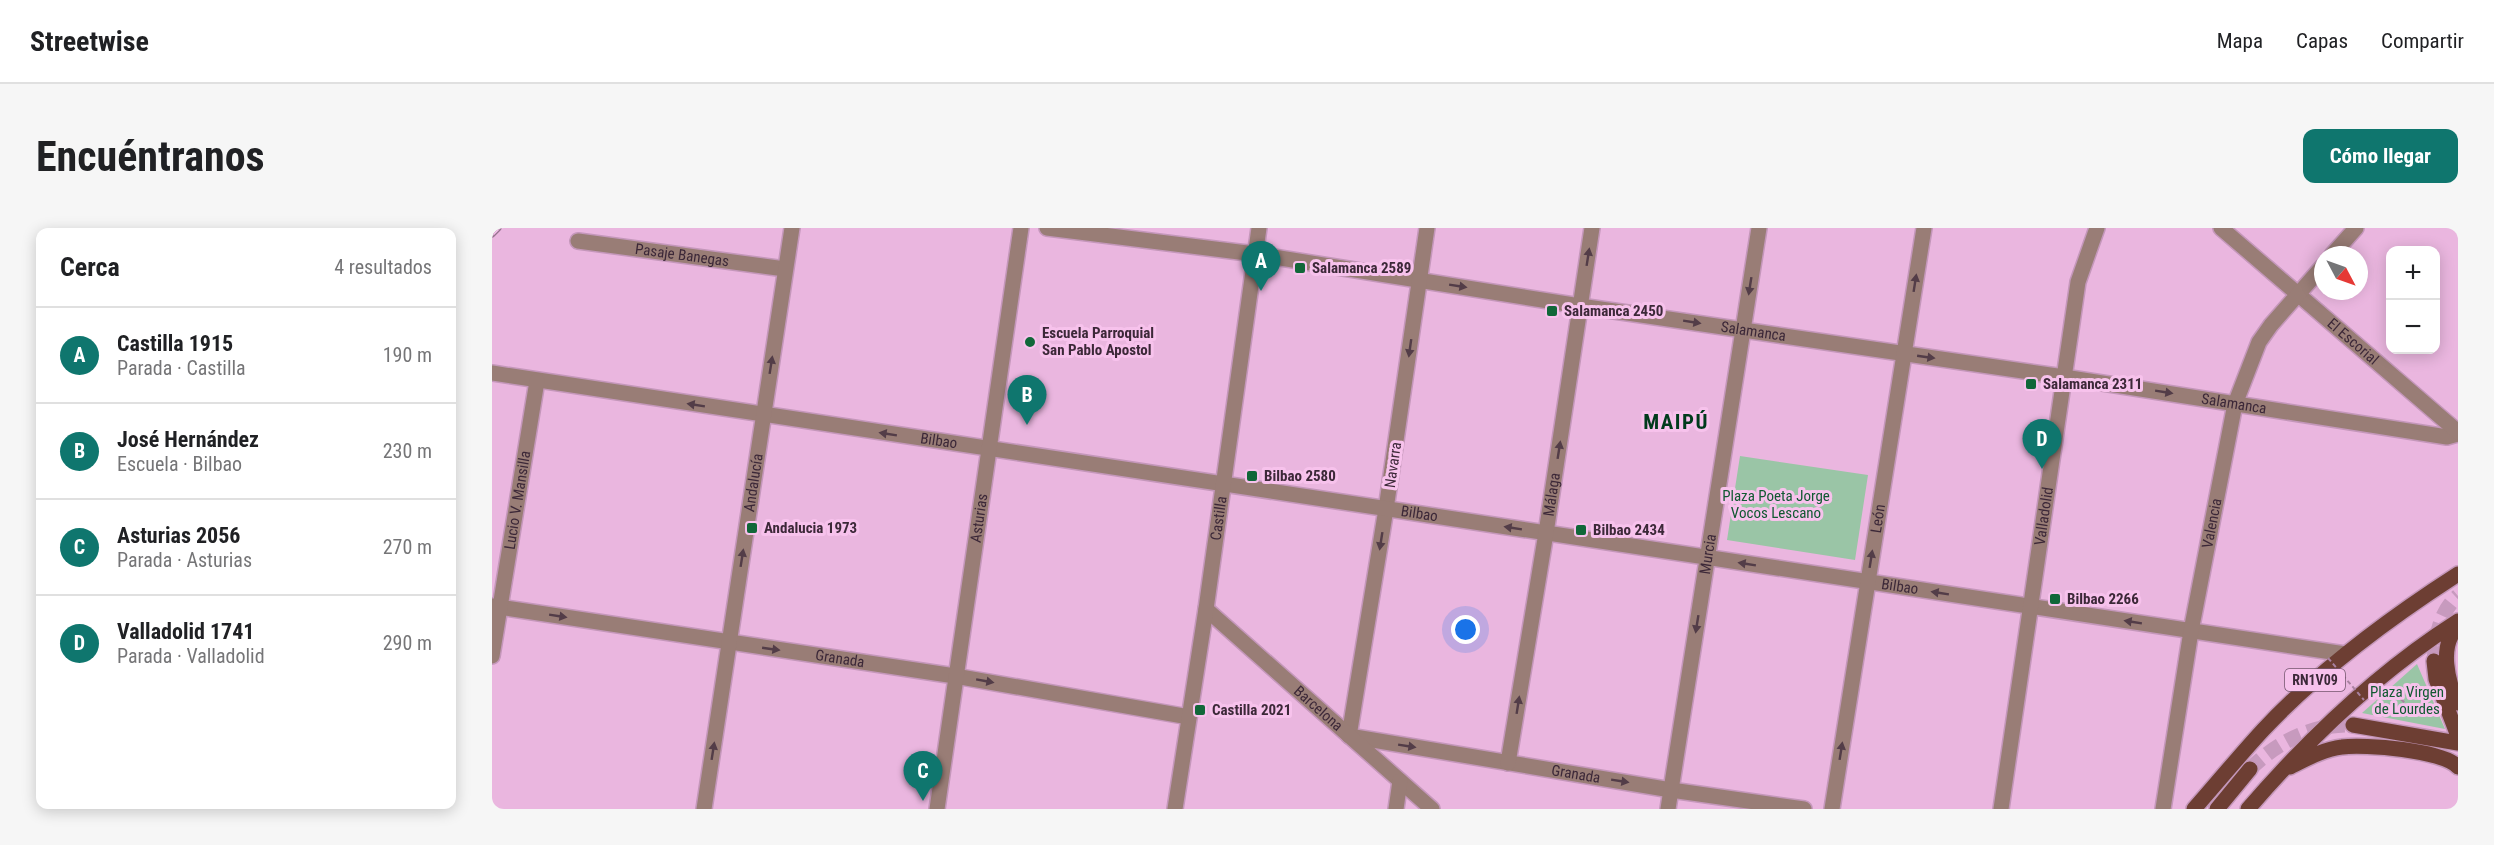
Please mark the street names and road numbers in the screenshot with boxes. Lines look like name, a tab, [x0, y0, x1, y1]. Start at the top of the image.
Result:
street label: Pasaje Banegas	[634, 240, 730, 270]
street label: El Escorial	[2324, 315, 2382, 369]
street label: Salamanca	[1720, 318, 1787, 345]
street label: Salamanca	[2200, 390, 2268, 418]
street label: Bilbao	[919, 429, 959, 452]
street label: Navarra	[1381, 441, 1405, 489]
street label: Lucio V. Mansilla	[501, 449, 534, 551]
street label: Andalucía	[740, 452, 767, 513]
street label: Málaga	[1540, 472, 1564, 518]
street label: Valladolid	[2031, 486, 2057, 546]
street label: Asturias	[967, 492, 992, 544]
street label: Castilla	[1207, 495, 1231, 542]
street label: Valencia	[2198, 497, 2226, 550]
street label: Bilbao	[1400, 502, 1439, 525]
street label: León	[1867, 503, 1889, 534]
street label: Murcia	[1696, 533, 1720, 576]
street label: Bilbao	[1880, 575, 1920, 598]
street label: Granada	[814, 646, 866, 671]
road number: RN1V09	[2285, 669, 2345, 691]
street label: Barcelona	[1290, 682, 1346, 735]
street label: Granada	[1550, 761, 1602, 787]

